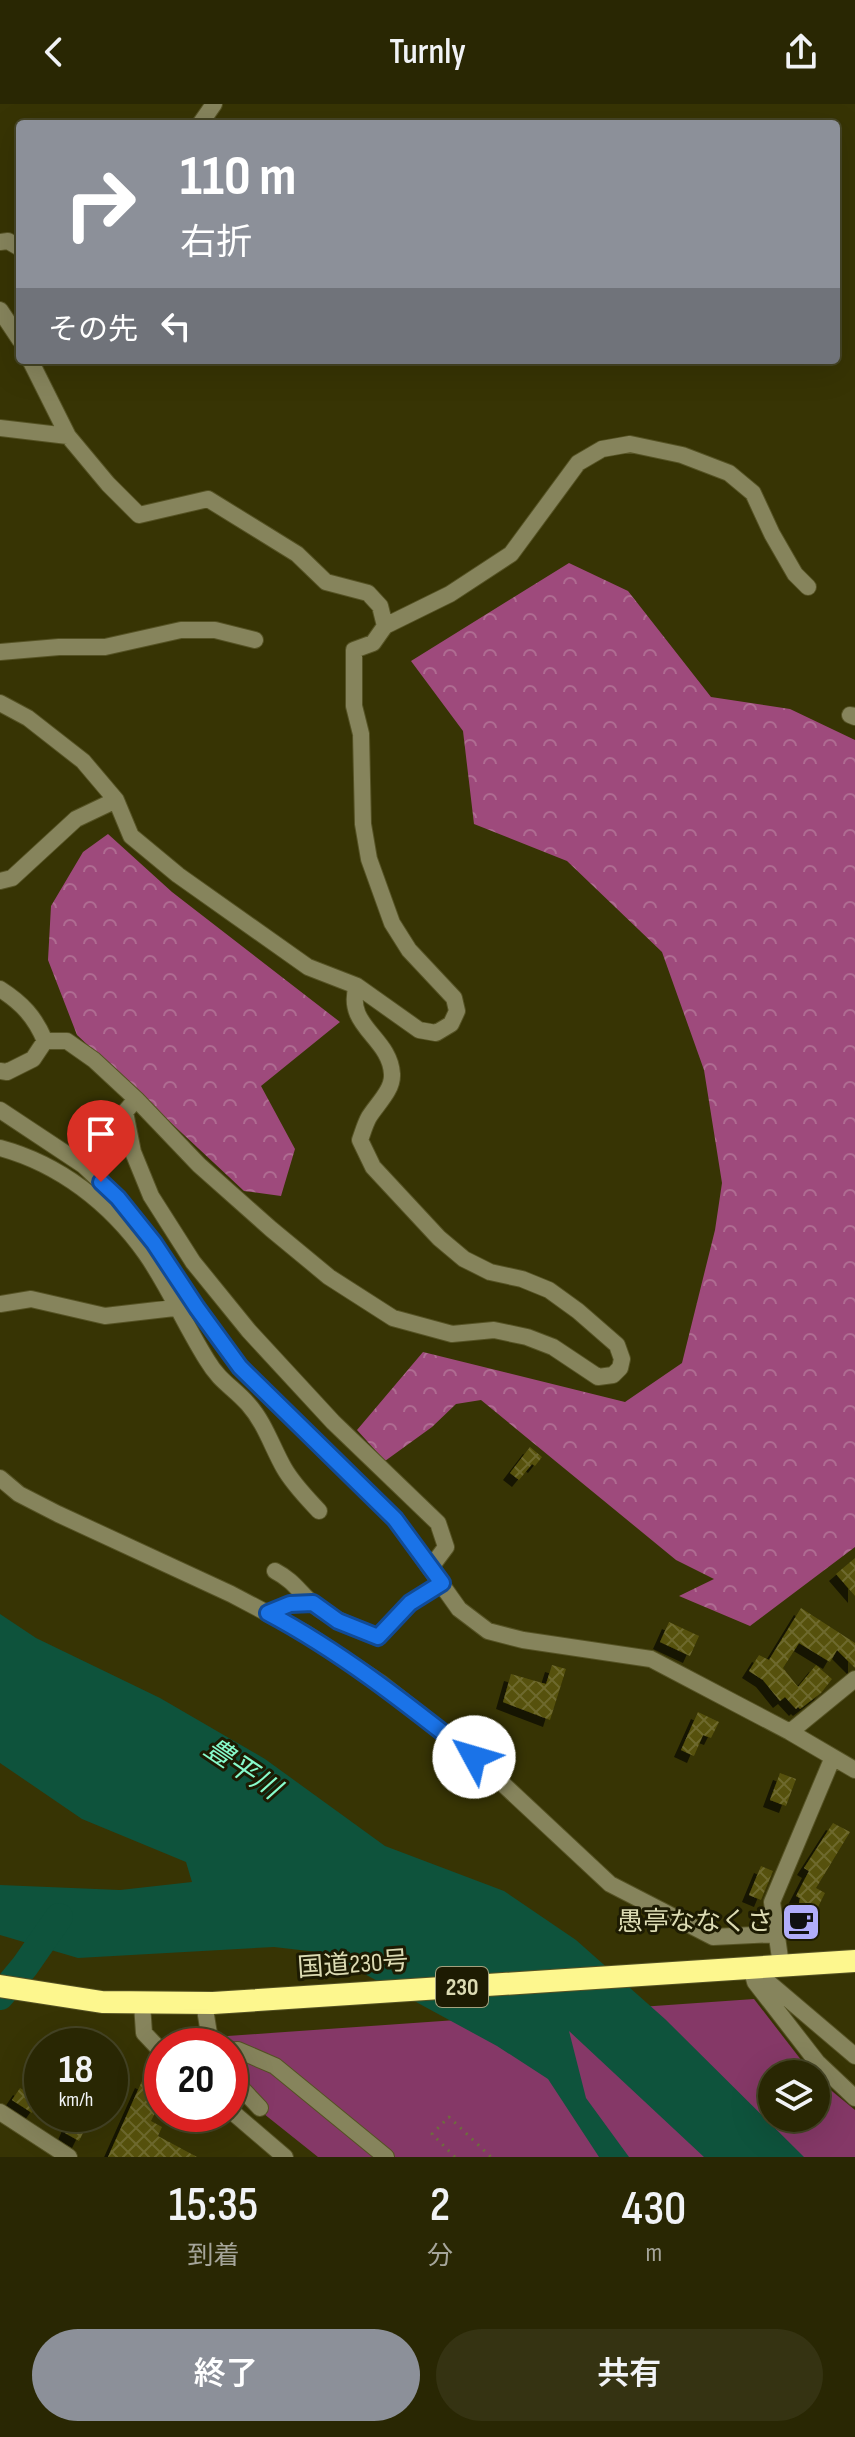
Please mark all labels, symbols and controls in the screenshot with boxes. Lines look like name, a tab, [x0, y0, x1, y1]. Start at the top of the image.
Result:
icon: back	[32, 30, 76, 74]
icon: share	[779, 30, 823, 74]
text: Turnly	[389, 31, 466, 74]
text: 110 m	[180, 144, 296, 211]
icon: right	[48, 152, 152, 256]
text: 右折	[180, 222, 252, 265]
icon: left	[154, 304, 198, 348]
text: その先	[48, 312, 138, 348]
pin	[67, 1100, 135, 1182]
icon: arrive	[79, 1112, 123, 1156]
position arrow	[432, 1715, 516, 1799]
water label: 豊平川	[198, 1732, 289, 1808]
cafe icon: 愚亭ななくさ	[780, 1901, 822, 1943]
place label: 愚亭ななくさ	[617, 1907, 773, 1938]
street label: 国道230号	[296, 1946, 410, 1984]
road number: 230	[436, 1967, 488, 2007]
speed limit sign: 20	[144, 2028, 248, 2132]
text: 18	[59, 2046, 93, 2094]
map controls	[758, 2060, 830, 2132]
button: layers	[758, 2060, 830, 2132]
text: km/h	[59, 2088, 93, 2112]
text: 15:35	[169, 2177, 258, 2234]
text: 2	[430, 2177, 450, 2234]
text: 430	[622, 2181, 686, 2238]
text: m	[646, 2238, 662, 2269]
text: 到着	[187, 2241, 239, 2272]
text: 分	[427, 2241, 453, 2272]
button: 終了	[32, 2329, 420, 2421]
button: 共有	[436, 2329, 823, 2421]

